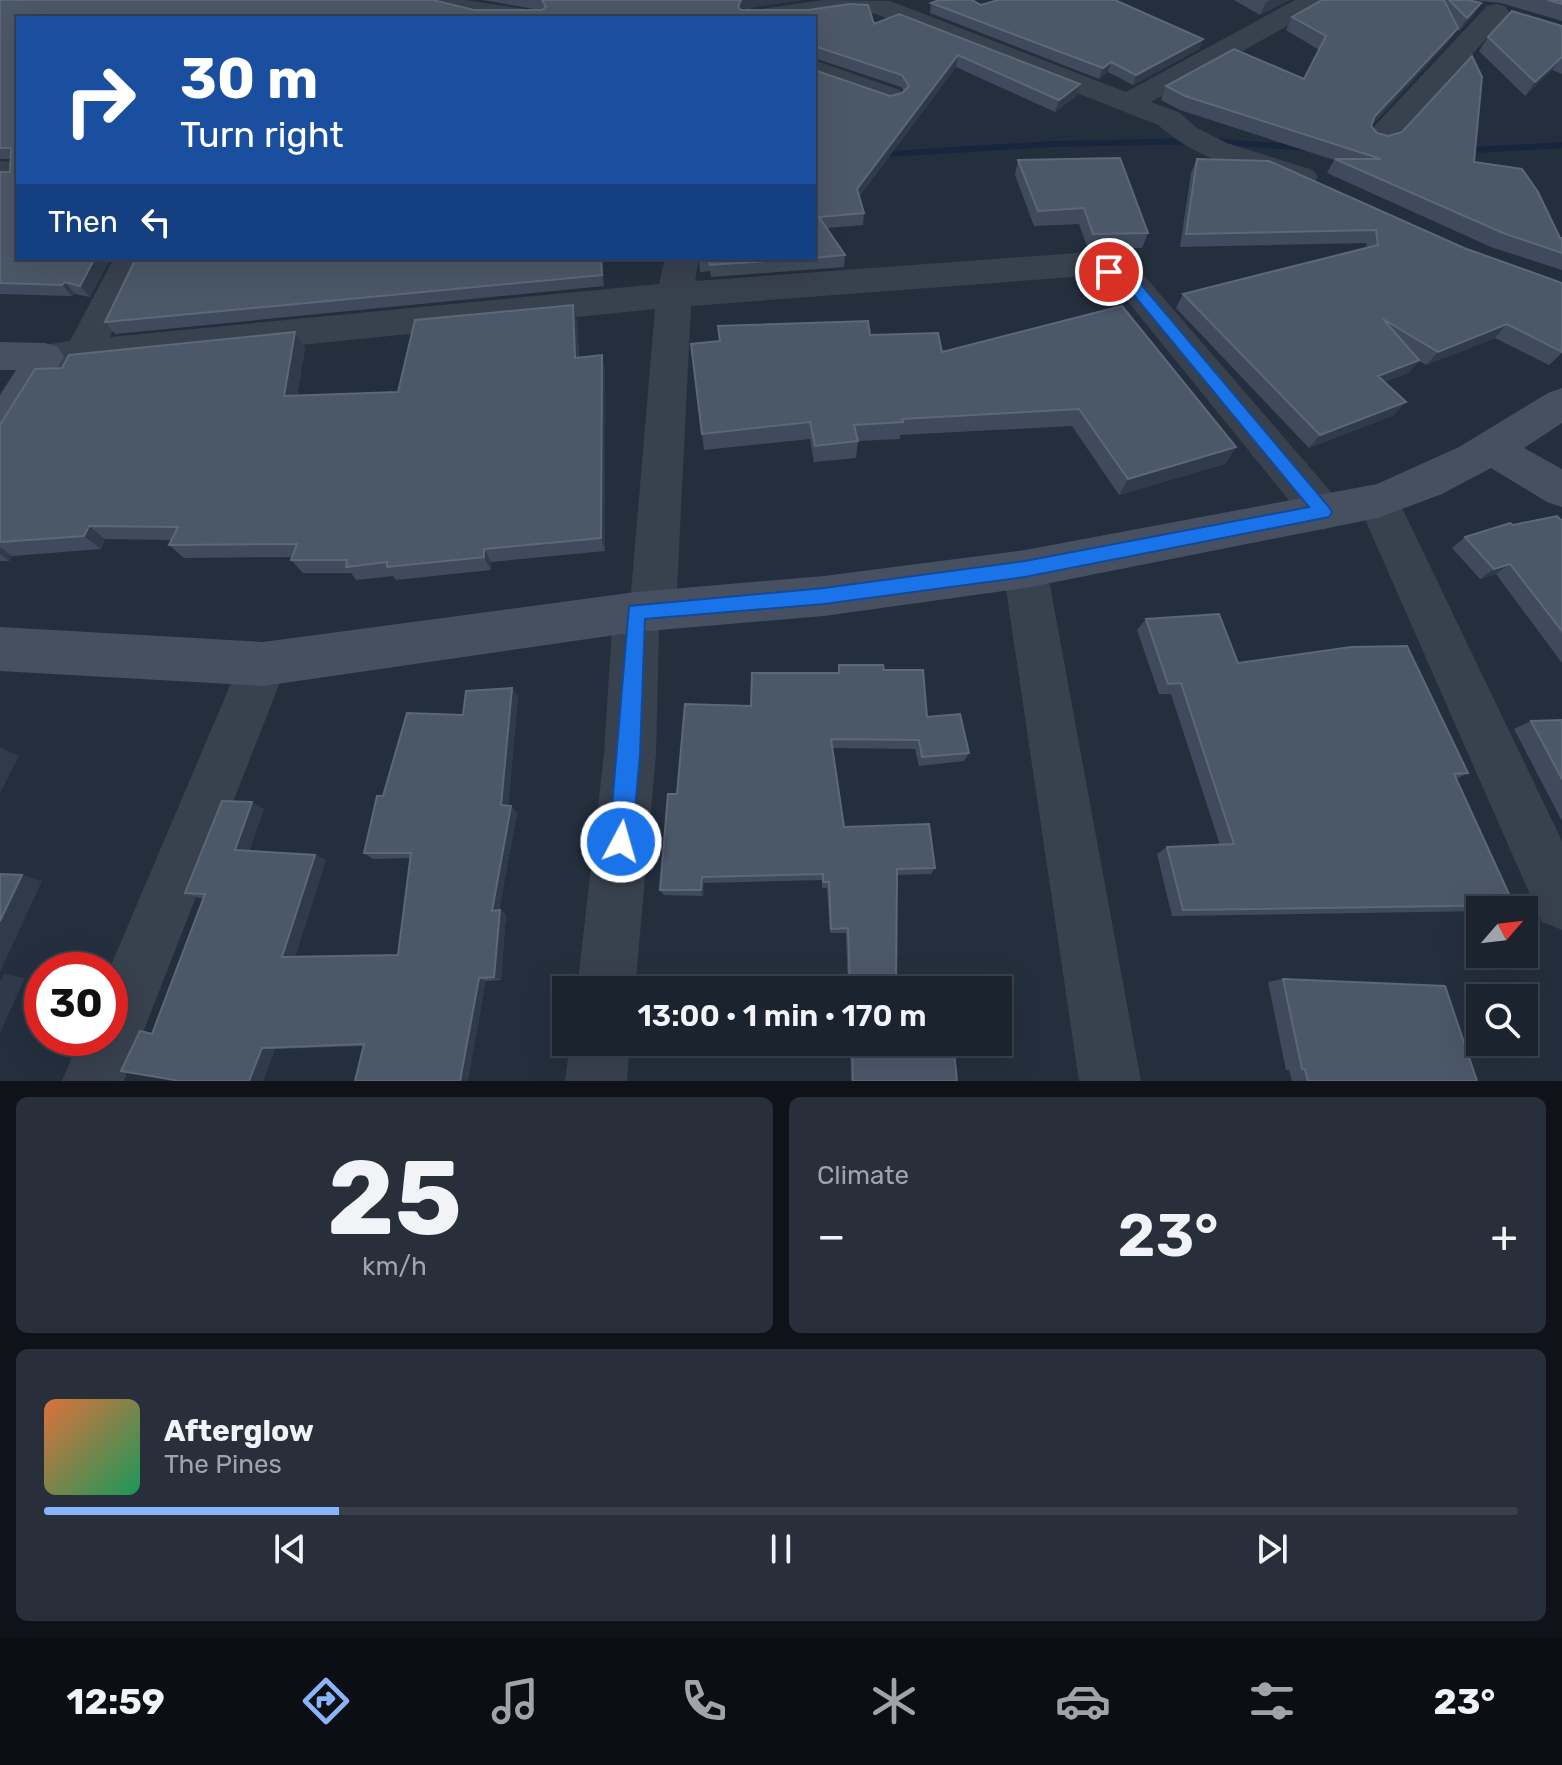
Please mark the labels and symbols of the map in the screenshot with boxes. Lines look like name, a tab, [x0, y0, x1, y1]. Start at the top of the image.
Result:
pin	[1075, 238, 1143, 306]
position arrow	[579, 800, 663, 884]
north arrow	[1466, 896, 1538, 968]
speed limit sign: 30	[24, 952, 128, 1056]

